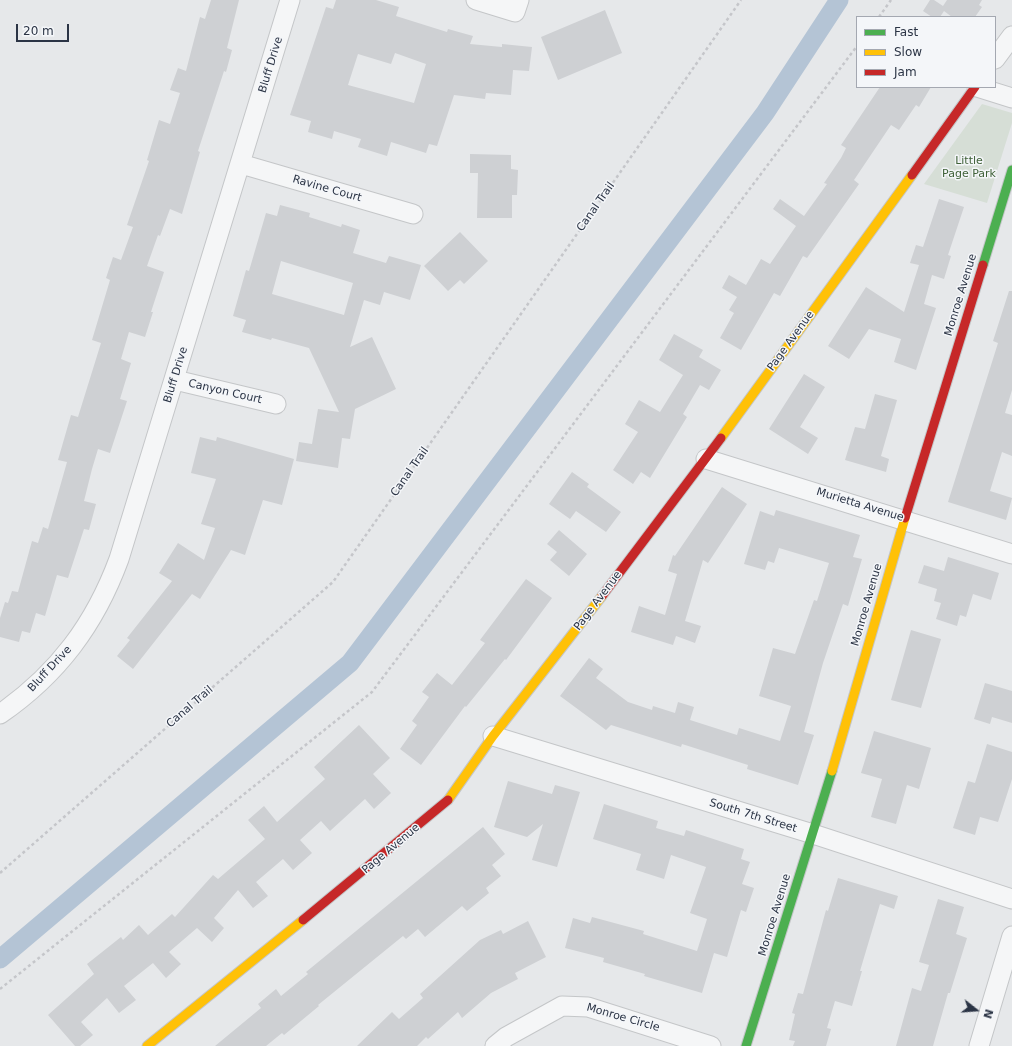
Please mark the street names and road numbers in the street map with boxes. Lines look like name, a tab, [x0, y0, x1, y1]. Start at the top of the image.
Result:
street label: Bluff Drive	[256, 35, 286, 95]
street label: Ravine Court	[291, 173, 363, 205]
street label: Canal Trail	[574, 180, 618, 234]
street label: Monroe Avenue	[942, 252, 980, 338]
street label: Page Avenue	[765, 308, 817, 374]
street label: Bluff Drive	[161, 345, 191, 405]
street label: Canyon Court	[187, 377, 263, 407]
street label: Canal Trail	[388, 445, 432, 499]
street label: Murietta Avenue	[815, 485, 905, 525]
street label: Monroe Avenue	[849, 562, 885, 648]
street label: Page Avenue	[571, 569, 625, 633]
street label: Bluff Drive	[25, 643, 75, 695]
street label: Canal Trail	[164, 683, 216, 731]
street label: South 7th Street	[708, 796, 798, 836]
street label: Page Avenue	[360, 821, 422, 877]
street label: Monroe Avenue	[756, 872, 794, 958]
street label: Monroe Circle	[585, 1001, 661, 1035]

